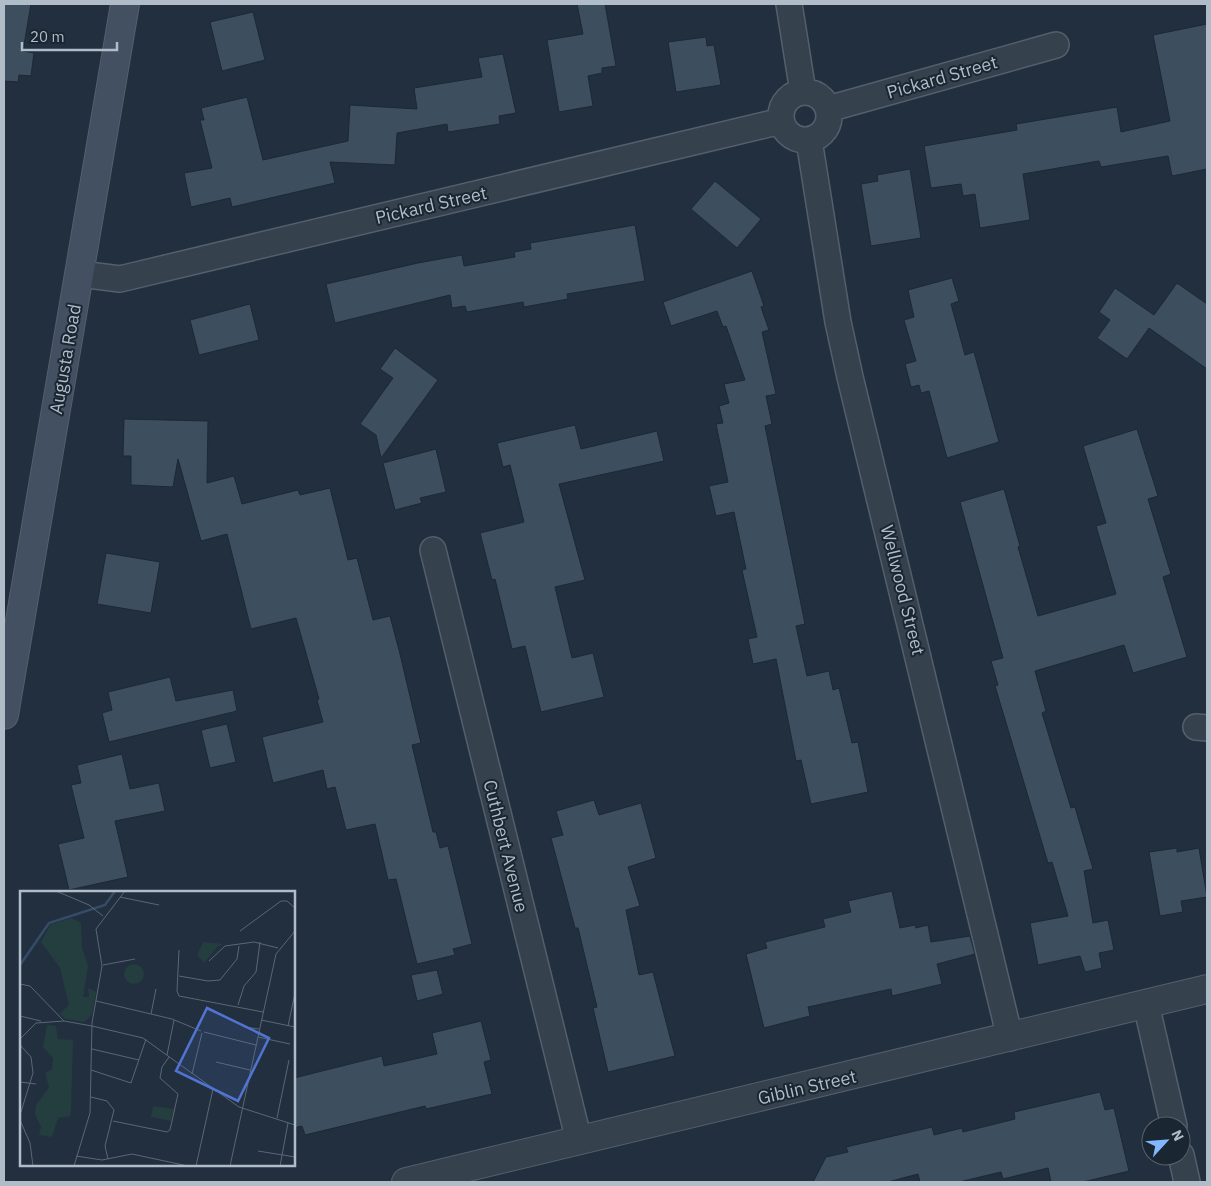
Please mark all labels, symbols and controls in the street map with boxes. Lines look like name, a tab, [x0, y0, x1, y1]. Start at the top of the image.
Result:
scale bar	[22, 20, 118, 52]
text: 20 m	[30, 27, 65, 46]
street label: Pickard Street	[884, 50, 1000, 104]
street label: Pickard Street	[373, 181, 489, 229]
street label: Augusta Road	[44, 302, 86, 416]
street label: Wellwood Street	[876, 523, 930, 657]
street label: Cuthbert Avenue	[478, 777, 534, 915]
inset map	[20, 891, 295, 1166]
street label: Giblin Street	[755, 1064, 859, 1110]
north arrow	[1141, 1116, 1191, 1166]
text: N	[1167, 1127, 1188, 1144]

